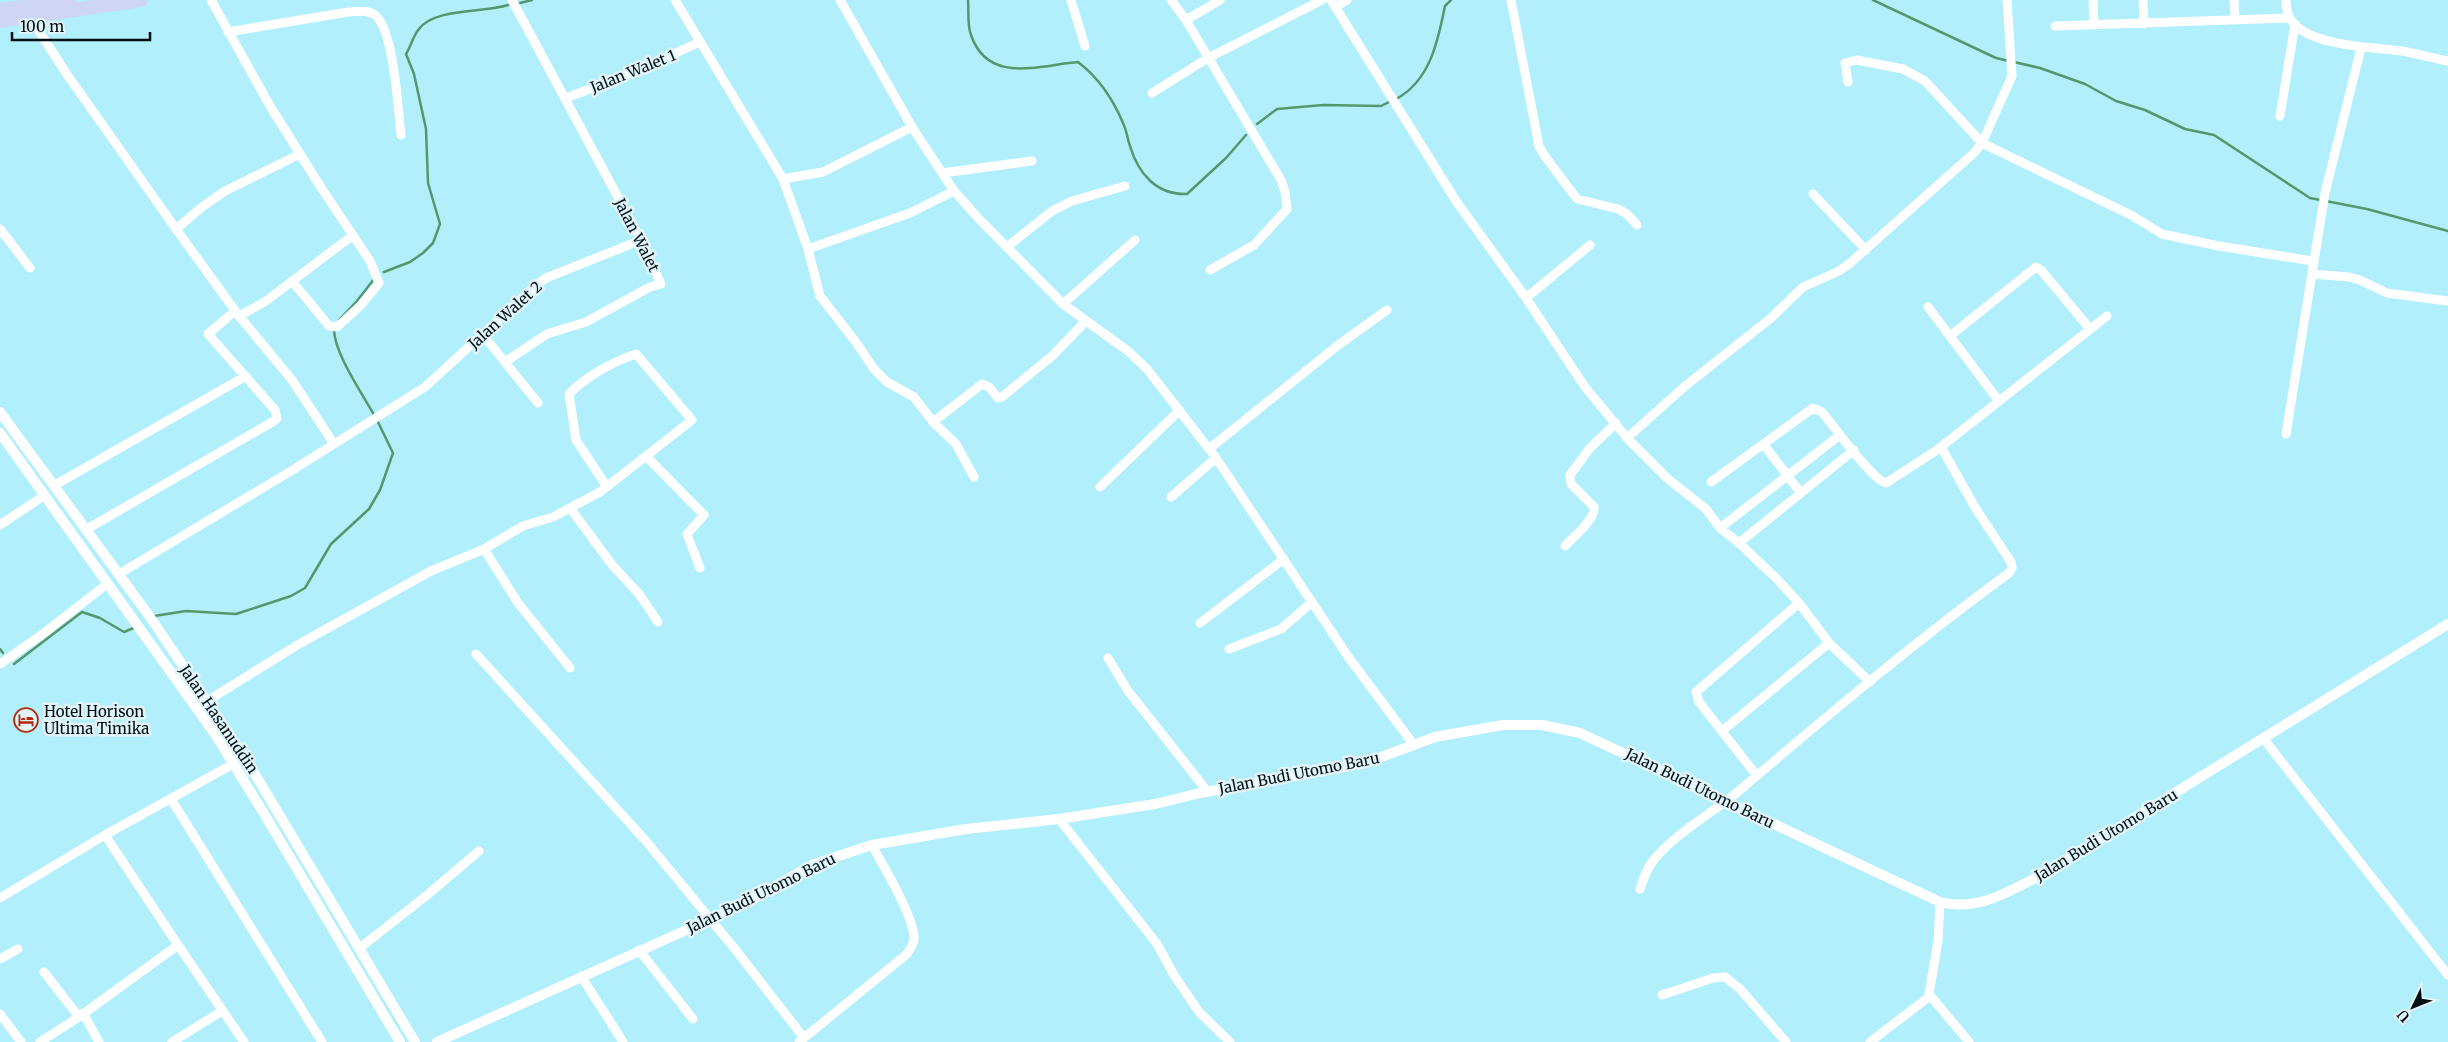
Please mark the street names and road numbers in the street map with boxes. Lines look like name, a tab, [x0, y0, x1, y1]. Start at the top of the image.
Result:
street label: Jalan Walet 1	[587, 45, 679, 97]
street label: Jalan Walet	[610, 194, 664, 275]
street label: Jalan Walet 2	[463, 277, 546, 354]
street label: Jalan Hasanuddin	[175, 660, 262, 777]
street label: Jalan Budi Utomo Baru	[1622, 743, 1778, 832]
street label: Jalan Budi Utomo Baru	[1216, 748, 1381, 798]
street label: Jalan Budi Utomo Baru	[2030, 785, 2181, 886]
street label: Jalan Budi Utomo Baru	[683, 849, 839, 938]

